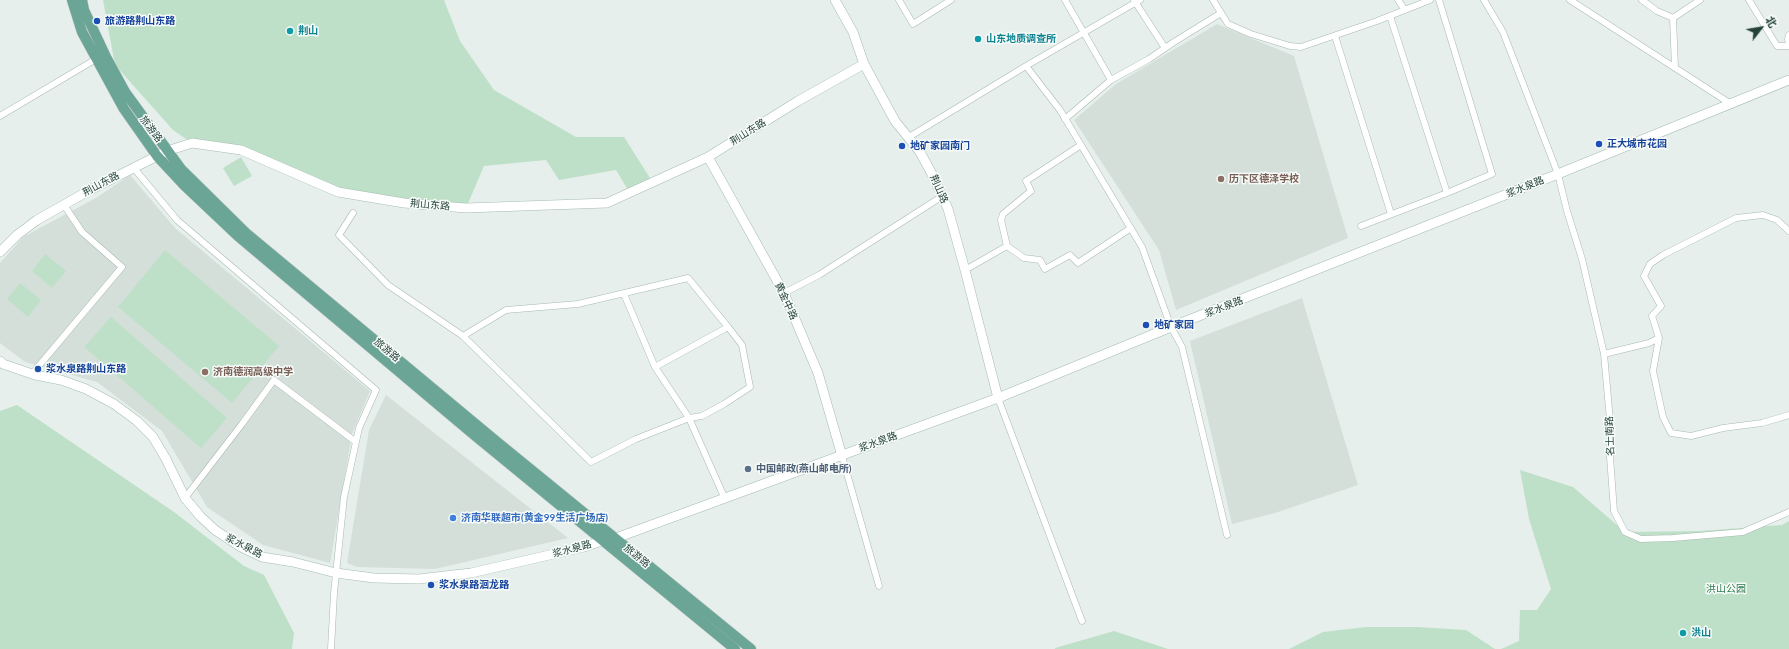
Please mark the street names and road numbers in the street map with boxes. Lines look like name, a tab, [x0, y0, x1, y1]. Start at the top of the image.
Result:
street label: 旅游路	[137, 113, 165, 145]
street label: 荆山东路	[728, 116, 768, 148]
street label: 荆山东路	[81, 169, 121, 199]
street label: 荆山路	[927, 173, 951, 205]
street label: 浆水泉路	[1504, 174, 1546, 200]
street label: 荆山东路	[410, 197, 450, 213]
street label: 黄金中路	[772, 280, 800, 322]
street label: 浆水泉路	[1203, 294, 1245, 320]
street label: 旅游路	[372, 336, 402, 364]
street label: 名士南路	[1603, 416, 1617, 456]
street label: 浆水泉路	[857, 430, 899, 454]
street label: 浆水泉路	[223, 532, 265, 560]
street label: 浆水泉路	[551, 538, 593, 560]
street label: 旅游路	[622, 542, 652, 570]

